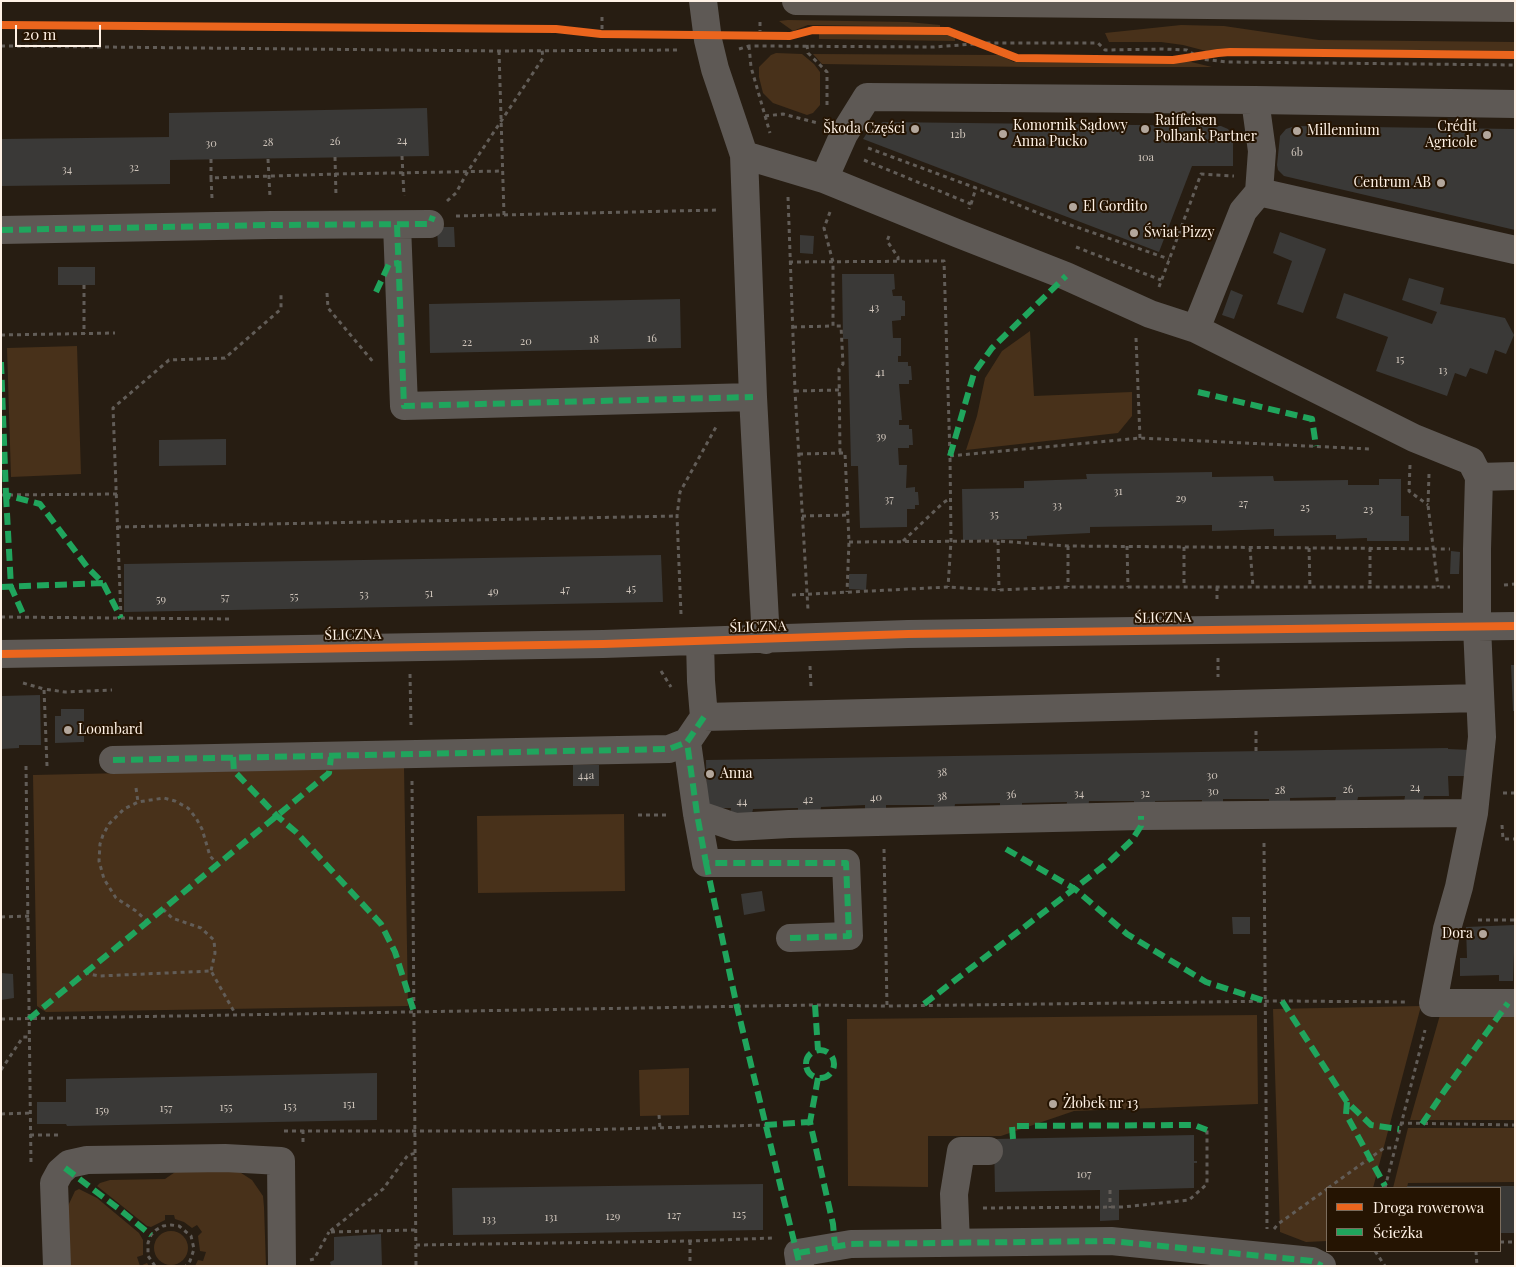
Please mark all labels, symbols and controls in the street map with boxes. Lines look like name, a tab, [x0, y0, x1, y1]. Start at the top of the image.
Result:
scale bar	[18, 15, 104, 47]
text: 20 m	[23, 24, 56, 44]
place label: Raiffeisen Polbank Partner	[1155, 113, 1257, 146]
place label: Komornik Sądowy Anna Pucko	[1013, 118, 1128, 150]
place label: Crédit Agricole	[1425, 119, 1477, 152]
place label: Škoda Części	[823, 121, 905, 137]
marker: Škoda Części	[909, 123, 921, 135]
marker: Raiffeisen Polbank Partner	[1139, 123, 1151, 135]
place label: Millennium	[1307, 123, 1380, 139]
marker: Millennium	[1291, 125, 1303, 137]
house number: 12b	[950, 128, 966, 142]
marker: Komornik Sądowy Anna Pucko	[997, 128, 1009, 140]
marker: Crédit Agricole	[1481, 129, 1493, 141]
house number: 24	[397, 134, 407, 148]
house number: 26	[330, 135, 340, 149]
house number: 28	[263, 136, 273, 150]
house number: 30	[205, 137, 217, 151]
house number: 6b	[1291, 146, 1303, 160]
house number: 10a	[1138, 151, 1154, 165]
house number: 32	[129, 161, 139, 175]
house number: 34	[62, 163, 72, 177]
place label: Centrum AB	[1353, 175, 1431, 191]
marker: Centrum AB	[1435, 177, 1447, 189]
place label: El Gordito	[1083, 199, 1147, 215]
marker: El Gordito	[1067, 201, 1079, 213]
place label: Świat Pizzy	[1144, 225, 1215, 241]
marker: Świat Pizzy	[1128, 227, 1140, 239]
house number: 43	[869, 301, 879, 315]
house number: 16	[647, 332, 657, 346]
house number: 18	[589, 333, 599, 347]
house number: 20	[520, 335, 532, 349]
house number: 22	[462, 336, 472, 350]
house number: 15	[1396, 353, 1404, 367]
house number: 13	[1439, 364, 1447, 378]
house number: 41	[875, 366, 885, 380]
house number: 39	[876, 430, 886, 444]
house number: 31	[1113, 485, 1123, 499]
house number: 29	[1176, 492, 1186, 506]
house number: 37	[884, 493, 894, 507]
house number: 27	[1238, 497, 1248, 511]
house number: 33	[1052, 499, 1062, 513]
house number: 25	[1300, 501, 1310, 515]
house number: 23	[1363, 503, 1373, 517]
house number: 35	[989, 508, 999, 522]
house number: 45	[626, 582, 636, 596]
house number: 47	[560, 583, 570, 597]
house number: 49	[487, 585, 499, 599]
house number: 51	[425, 587, 433, 601]
house number: 53	[359, 588, 369, 602]
house number: 55	[289, 590, 299, 604]
house number: 57	[220, 591, 230, 605]
house number: 59	[156, 593, 166, 607]
street label: ŚLICZNA	[1134, 609, 1192, 627]
street label: ŚLICZNA	[729, 618, 787, 636]
street label: ŚLICZNA	[324, 626, 382, 644]
place label: Loombard	[78, 722, 143, 738]
marker: Loombard	[62, 724, 74, 736]
place label: Anna	[720, 766, 753, 782]
house number: 38	[937, 766, 947, 780]
marker: Anna	[704, 768, 716, 780]
house number: 44a	[578, 769, 594, 783]
house number: 30	[1206, 769, 1218, 783]
house number: 24	[1410, 781, 1420, 795]
house number: 26	[1343, 783, 1353, 797]
house number: 28	[1275, 784, 1285, 798]
house number: 30	[1207, 785, 1219, 799]
house number: 34	[1074, 787, 1084, 801]
house number: 32	[1140, 787, 1150, 801]
house number: 36	[1006, 788, 1016, 802]
house number: 38	[937, 790, 947, 804]
house number: 40	[870, 791, 882, 805]
house number: 42	[803, 793, 813, 807]
house number: 44	[737, 795, 747, 809]
place label: Dora	[1442, 926, 1473, 942]
marker: Dora	[1477, 928, 1489, 940]
place label: Żłobek nr 13	[1063, 1096, 1138, 1112]
house number: 151	[343, 1098, 355, 1112]
marker: Żłobek nr 13	[1047, 1098, 1059, 1110]
house number: 153	[283, 1100, 297, 1114]
house number: 155	[219, 1101, 233, 1115]
house number: 157	[160, 1102, 172, 1116]
house number: 159	[95, 1104, 109, 1118]
house number: 107	[1076, 1168, 1092, 1182]
legend	[1326, 1187, 1501, 1252]
text: Droga rowerowa	[1373, 1197, 1484, 1217]
house number: 125	[732, 1208, 746, 1222]
house number: 127	[667, 1209, 681, 1223]
house number: 129	[606, 1210, 620, 1224]
house number: 131	[545, 1211, 557, 1225]
house number: 133	[482, 1213, 496, 1227]
text: Ścieżka	[1373, 1222, 1423, 1242]

